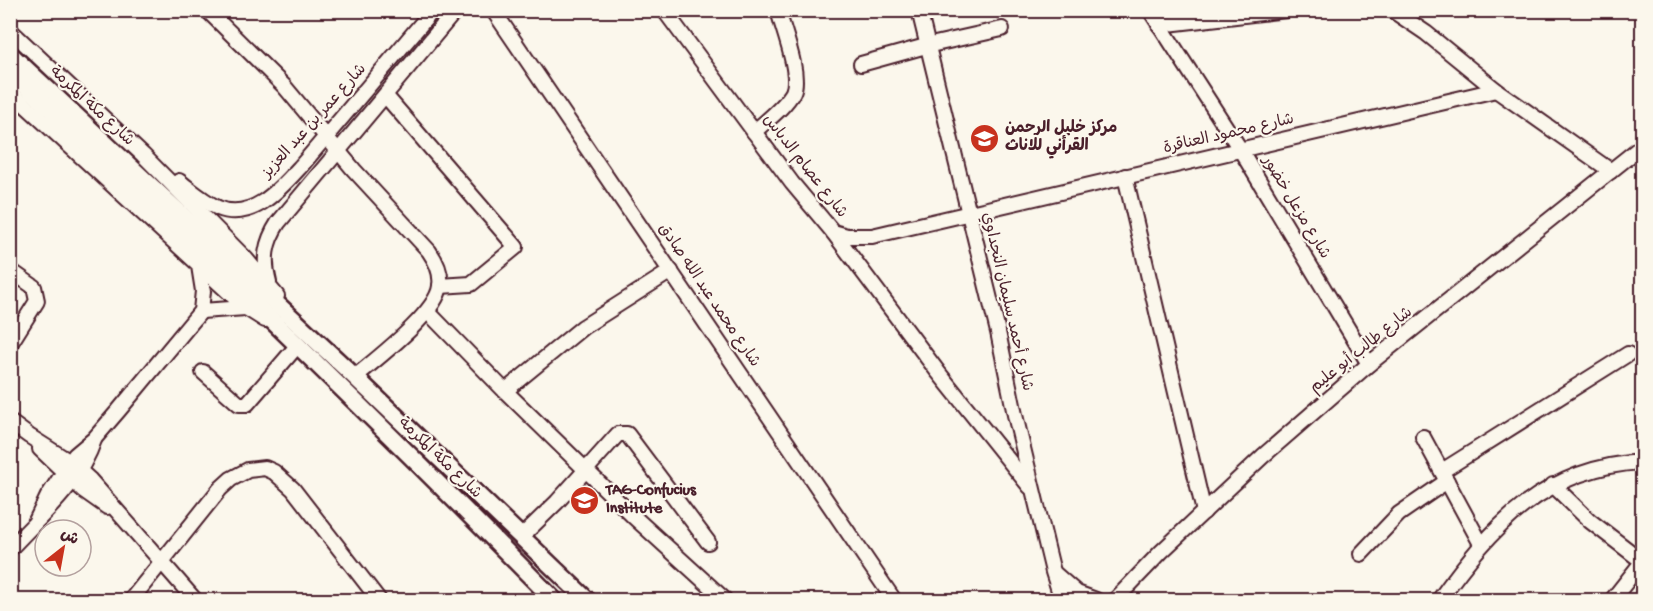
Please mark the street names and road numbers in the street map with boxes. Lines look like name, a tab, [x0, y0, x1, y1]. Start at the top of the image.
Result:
street label: شارع عمر بن عبد العزيز	[257, 61, 371, 185]
street label: شارع مكة المكرمة	[45, 62, 138, 151]
street label: شارع عصام الدباس	[758, 111, 850, 223]
street label: شارع محمود العناقرة	[1162, 111, 1296, 159]
street label: شارع مزعل خضور	[1256, 151, 1333, 263]
street label: شارع أحمد سليمان النجداوي	[976, 210, 1038, 393]
street label: شارع محمد عبد الله صادق	[653, 221, 763, 371]
street label: شارع طالب أبو عليم	[1306, 302, 1417, 398]
street label: شارع مكة المكرمة	[393, 414, 485, 504]

